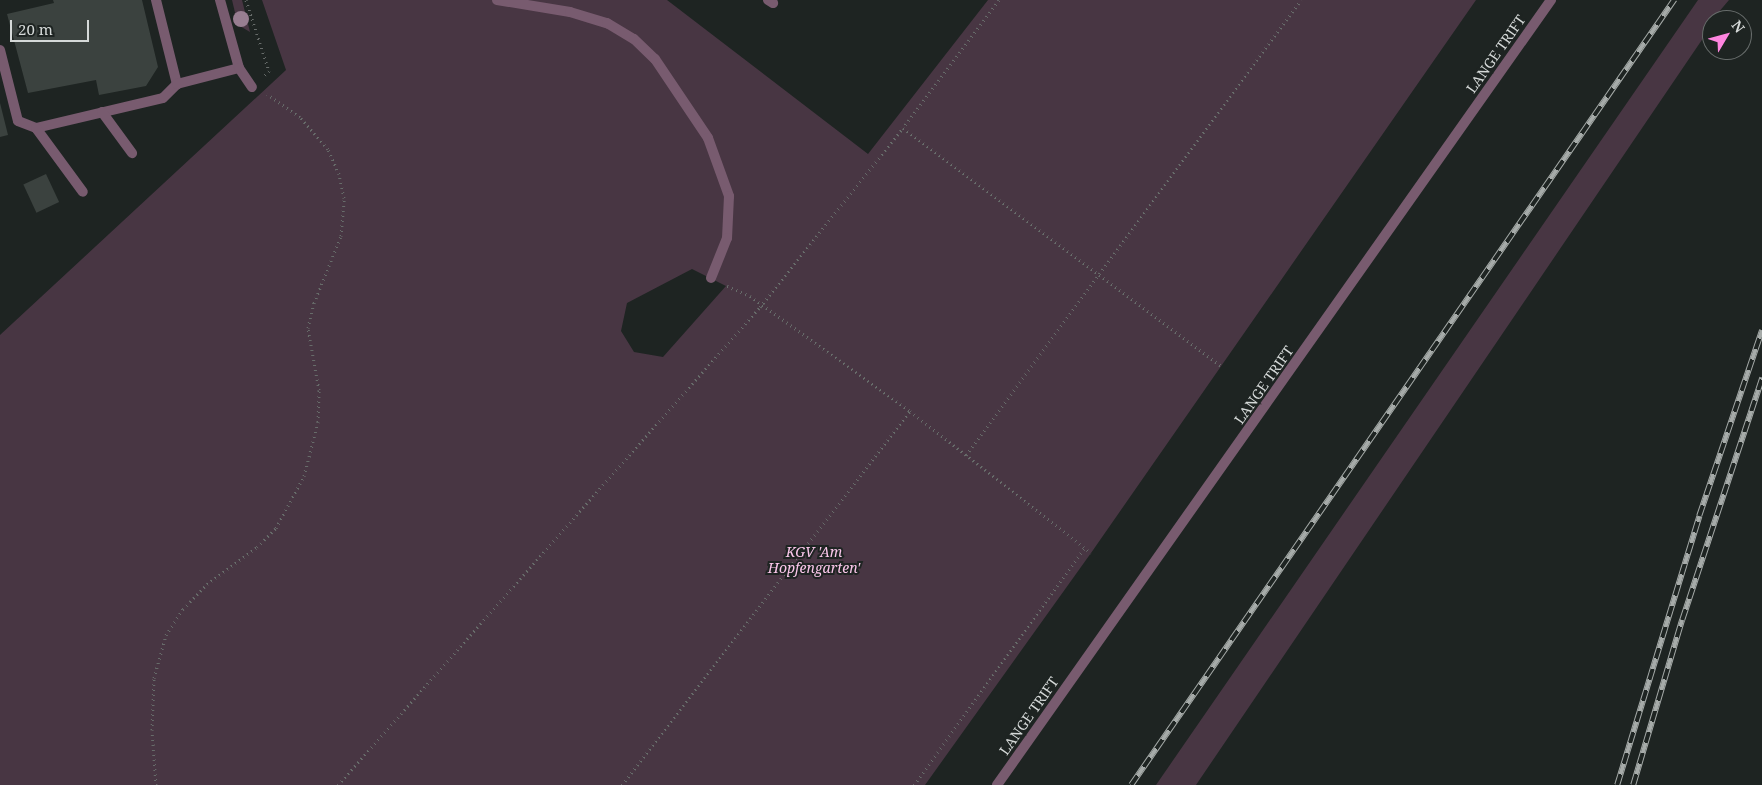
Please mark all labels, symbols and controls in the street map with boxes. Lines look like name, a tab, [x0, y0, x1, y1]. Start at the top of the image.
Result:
scale bar	[12, 10, 91, 42]
north arrow	[1702, 10, 1752, 60]
street label: LANGE TRIFT	[1463, 12, 1529, 96]
text: N	[1728, 16, 1749, 36]
text: 20 m	[18, 19, 53, 39]
street label: LANGE TRIFT	[1231, 343, 1297, 427]
park label: KGV 'Am Hopfengarten'	[768, 544, 860, 576]
street label: LANGE TRIFT	[996, 674, 1062, 758]

